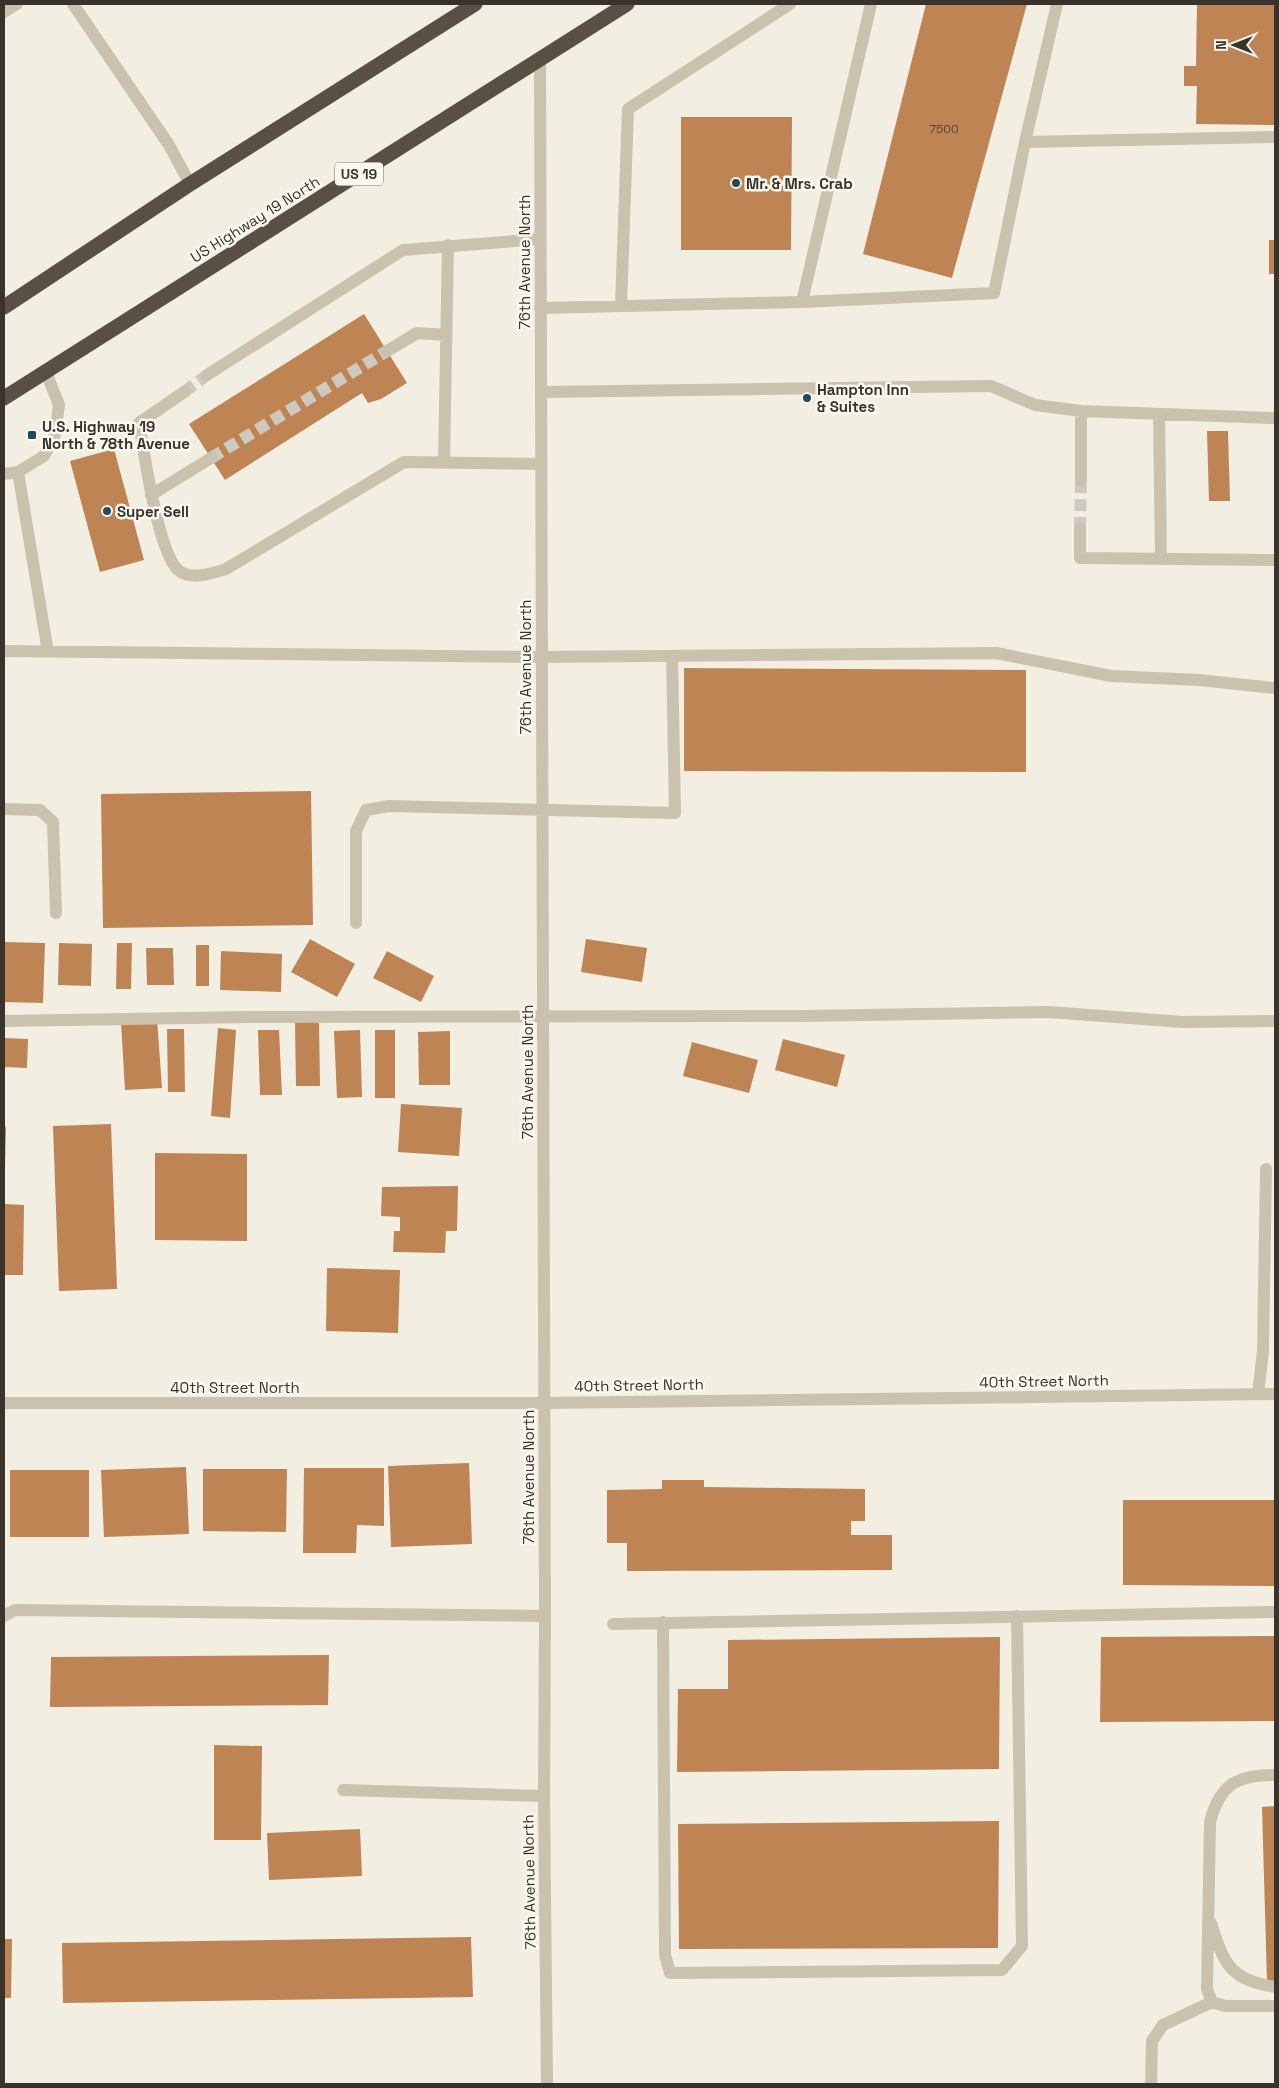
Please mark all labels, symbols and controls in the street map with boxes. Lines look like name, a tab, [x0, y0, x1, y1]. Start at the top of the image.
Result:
north arrow	[1209, 20, 1259, 70]
text: N	[1212, 40, 1230, 50]
house number: 7500	[929, 121, 959, 137]
road number: US 19	[335, 162, 383, 185]
street label: US Highway 19 North	[187, 171, 323, 267]
place label: Mr. & Mrs. Crab	[746, 174, 853, 193]
marker: Mr. & Mrs. Crab	[730, 177, 742, 189]
street label: 76th Avenue North	[515, 194, 534, 330]
place label: Hampton Inn & Suites	[817, 380, 909, 416]
marker: Hampton Inn & Suites	[801, 392, 813, 404]
place label: U.S. Highway 19 North & 78th Avenue	[42, 417, 190, 453]
marker: U.S. Highway 19 North & 78th Avenue	[26, 429, 38, 441]
place label: Super Sell	[117, 502, 189, 521]
marker: Super Sell	[101, 505, 113, 517]
street label: 76th Avenue North	[516, 599, 535, 735]
street label: 76th Avenue North	[518, 1004, 537, 1140]
street label: 40th Street North	[979, 1370, 1109, 1392]
street label: 40th Street North	[574, 1374, 704, 1396]
street label: 40th Street North	[170, 1378, 300, 1397]
street label: 76th Avenue North	[519, 1409, 538, 1545]
street label: 76th Avenue North	[518, 1814, 540, 1950]

